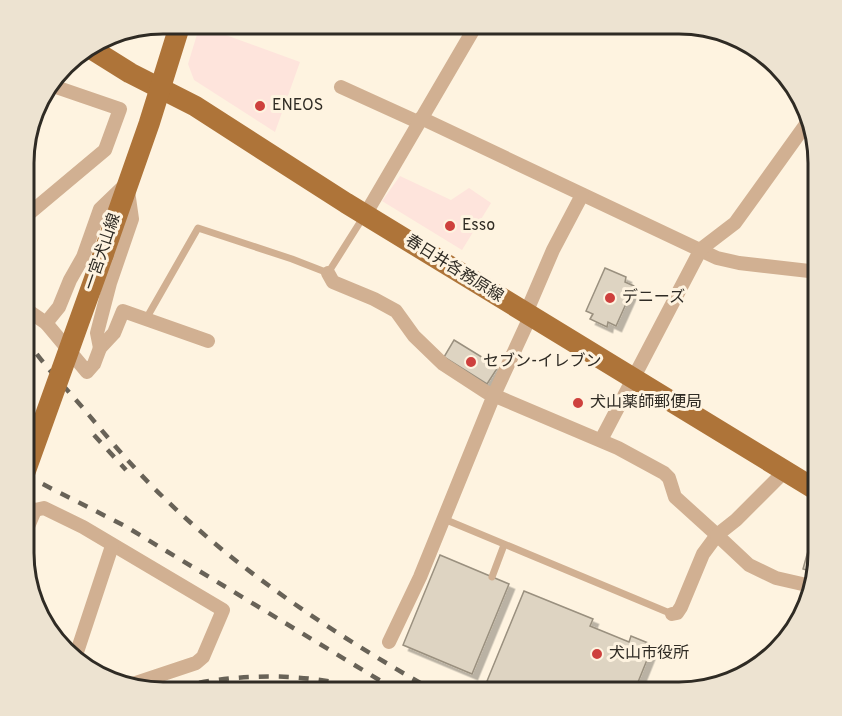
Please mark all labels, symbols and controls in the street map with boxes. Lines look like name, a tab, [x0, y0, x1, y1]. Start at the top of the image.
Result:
place label: ENEOS	[272, 96, 323, 116]
marker: ENEOS	[253, 99, 267, 113]
street label: 一宮犬山線	[81, 211, 125, 293]
place label: Esso	[462, 216, 495, 236]
marker: Esso	[443, 219, 457, 233]
street label: 春日井各務原線	[401, 231, 507, 307]
place label: デニーズ	[622, 288, 685, 308]
marker: デニーズ	[603, 291, 617, 305]
place label: セブン-イレブン	[483, 352, 601, 372]
marker: セブン-イレブン	[464, 355, 478, 369]
place label: 犬山薬師郵便局	[590, 393, 702, 413]
marker: 犬山薬師郵便局	[571, 396, 585, 410]
place label: 犬山市役所	[609, 644, 689, 664]
marker: 犬山市役所	[590, 647, 604, 661]

